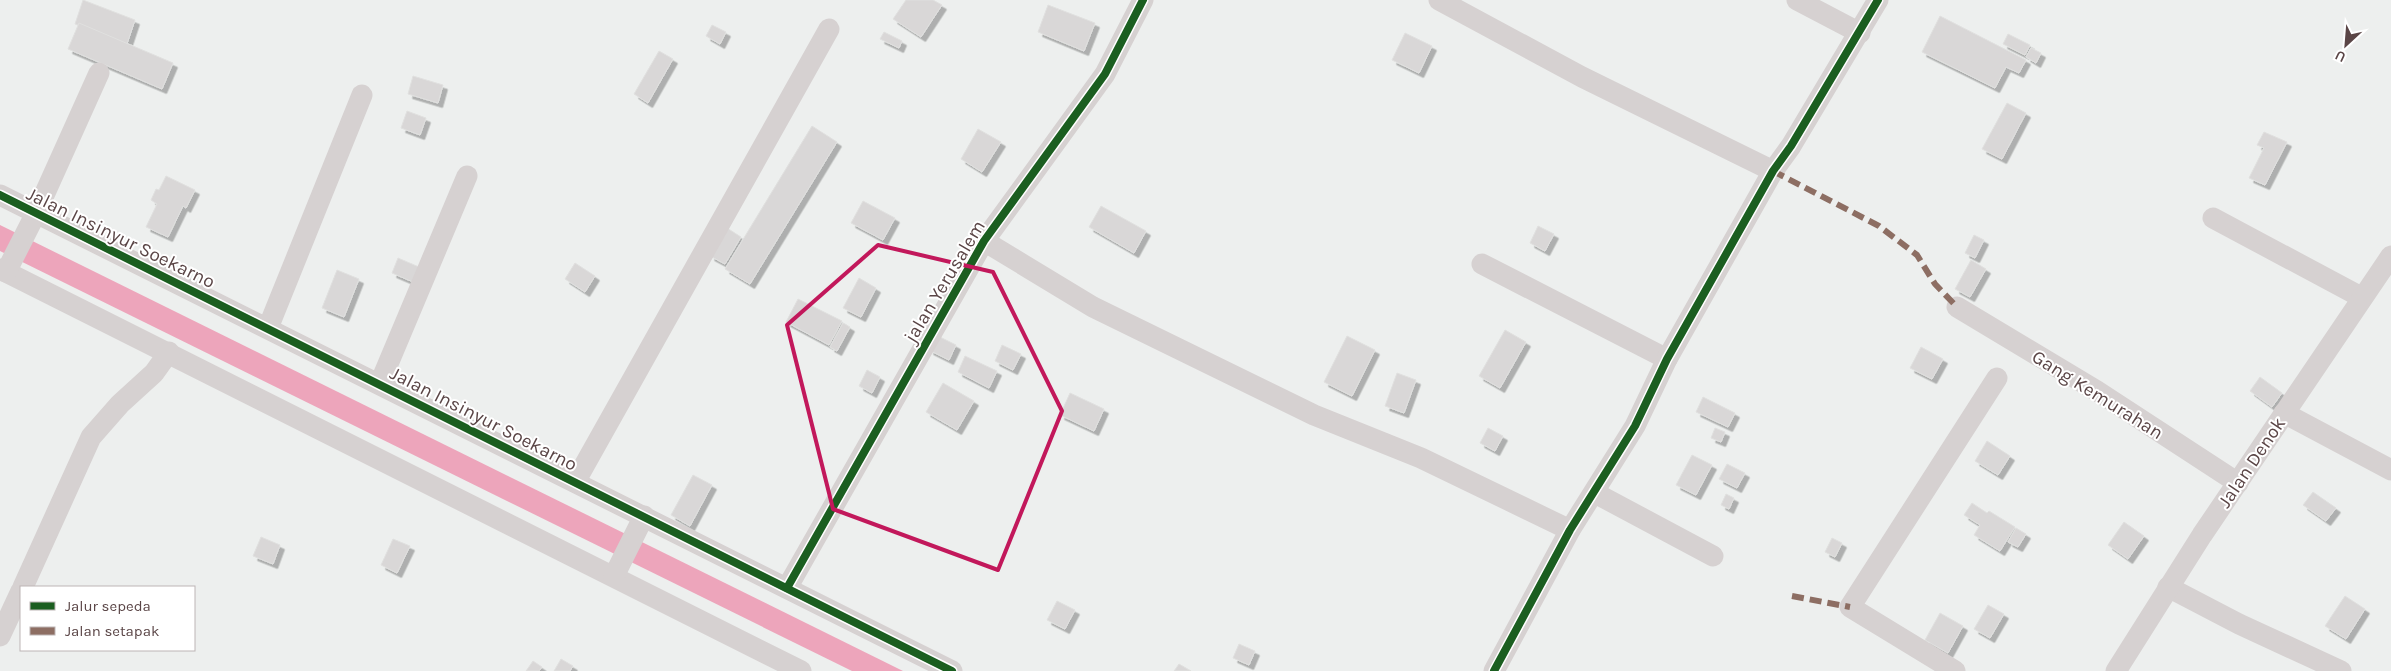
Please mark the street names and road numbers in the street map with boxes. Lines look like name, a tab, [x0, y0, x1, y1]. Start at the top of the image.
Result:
street label: Jalan Insinyur Soekarno	[23, 183, 218, 293]
street label: jalan Yerusalem	[899, 216, 990, 348]
street label: Gang Kemurahan	[2028, 346, 2167, 444]
street label: Jalan Insinyur Soekarno	[386, 362, 581, 476]
street label: Jalan Denok	[2213, 413, 2290, 512]

